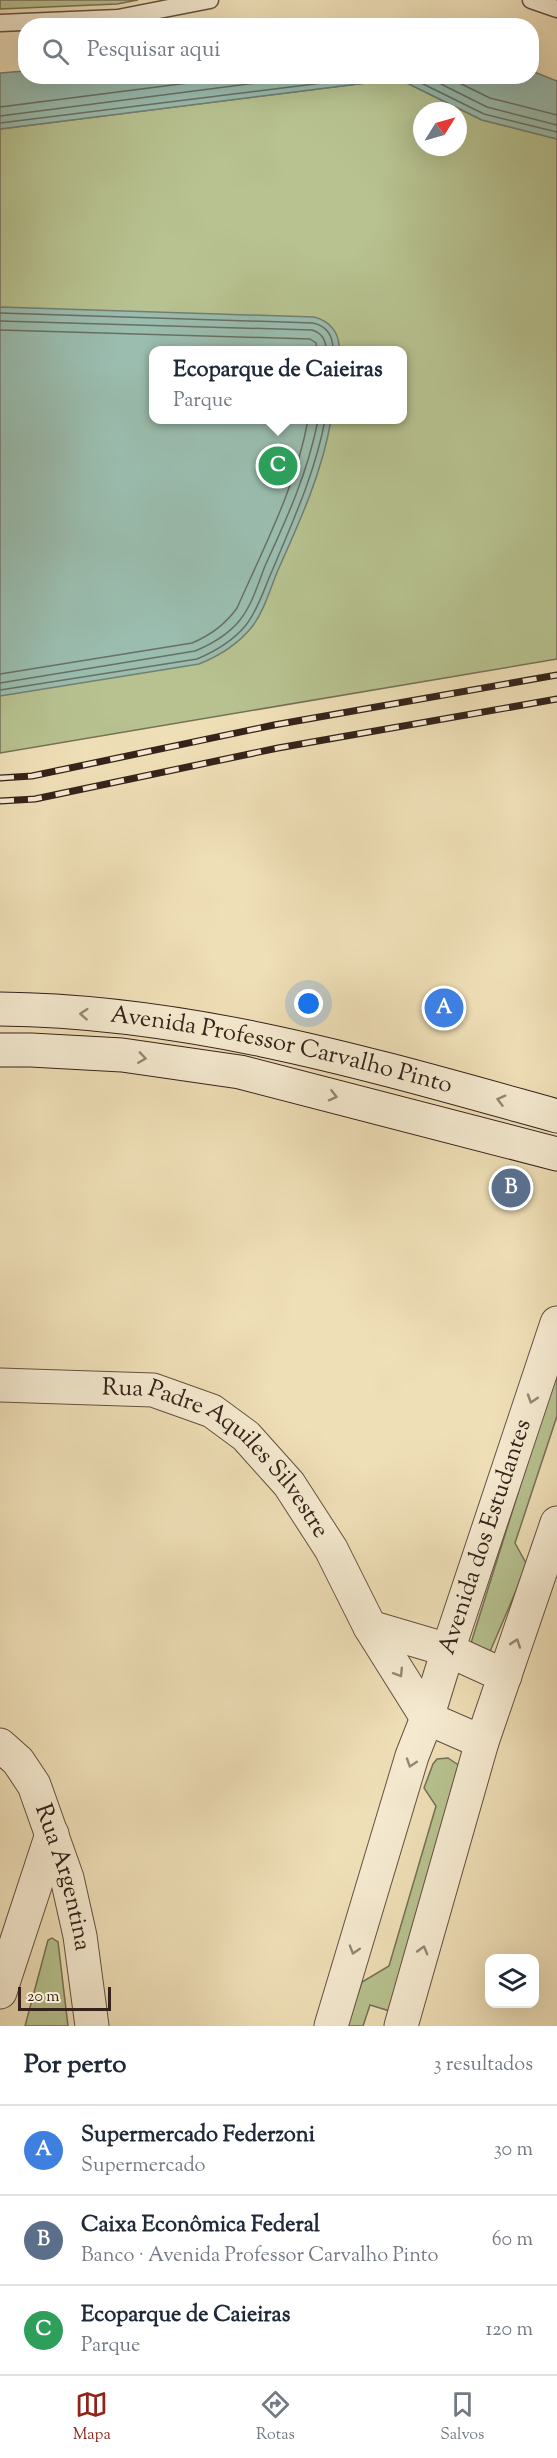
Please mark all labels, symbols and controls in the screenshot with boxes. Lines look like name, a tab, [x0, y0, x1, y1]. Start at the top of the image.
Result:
search box	[18, 18, 539, 84]
icon: search	[39, 35, 72, 68]
text: Pesquisar aqui	[87, 35, 221, 67]
north arrow	[413, 102, 467, 156]
popup	[149, 346, 407, 424]
text: Ecoparque de Caieiras	[173, 355, 383, 387]
text: Parque	[173, 387, 233, 416]
pin: C	[258, 444, 298, 488]
pin: A	[424, 986, 464, 1030]
your location	[294, 989, 323, 1018]
street label: Avenida Professor Carvalho Pinto	[106, 1002, 454, 1102]
one-way arrow	[80, 1008, 89, 1021]
one-way arrow	[137, 1052, 147, 1064]
one-way arrow	[328, 1088, 338, 1101]
one-way arrow	[496, 1095, 506, 1107]
pin: B	[492, 1166, 530, 1210]
street label: Rua Padre Aquiles Silvestre	[101, 1371, 337, 1545]
one-way arrow	[526, 1393, 539, 1404]
street label: Avenida dos Estudantes	[431, 1415, 541, 1659]
one-way arrow	[508, 1638, 521, 1648]
one-way arrow	[391, 1666, 402, 1677]
one-way arrow	[405, 1757, 418, 1768]
street label: Rua Argentina	[25, 1799, 99, 1953]
one-way arrow	[349, 1944, 361, 1955]
one-way arrow	[415, 1945, 428, 1955]
map controls	[485, 1954, 539, 2008]
button: layers	[485, 1954, 539, 2008]
scale bar	[18, 1984, 111, 2012]
text: 20 m	[27, 1986, 60, 2009]
text: Por perto	[24, 2047, 126, 2084]
text: 3 resultados	[433, 2051, 533, 2080]
text: Supermercado Federzoni	[81, 2120, 315, 2152]
text: A	[35, 2136, 52, 2165]
text: 30 m	[494, 2136, 533, 2165]
text: Supermercado	[81, 2152, 206, 2181]
text: Caixa Econômica Federal	[81, 2210, 320, 2242]
text: B	[37, 2226, 50, 2255]
text: 60 m	[492, 2226, 533, 2255]
text: Banco · Avenida Professor Carvalho Pinto	[81, 2242, 439, 2271]
text: Ecoparque de Caieiras	[81, 2300, 290, 2332]
text: C	[35, 2316, 52, 2345]
text: 120 m	[485, 2316, 533, 2345]
text: Parque	[81, 2332, 140, 2361]
tab: Mapa	[73, 2388, 111, 2447]
tab: Rotas	[256, 2388, 295, 2447]
tab: Salvos	[440, 2388, 484, 2447]

